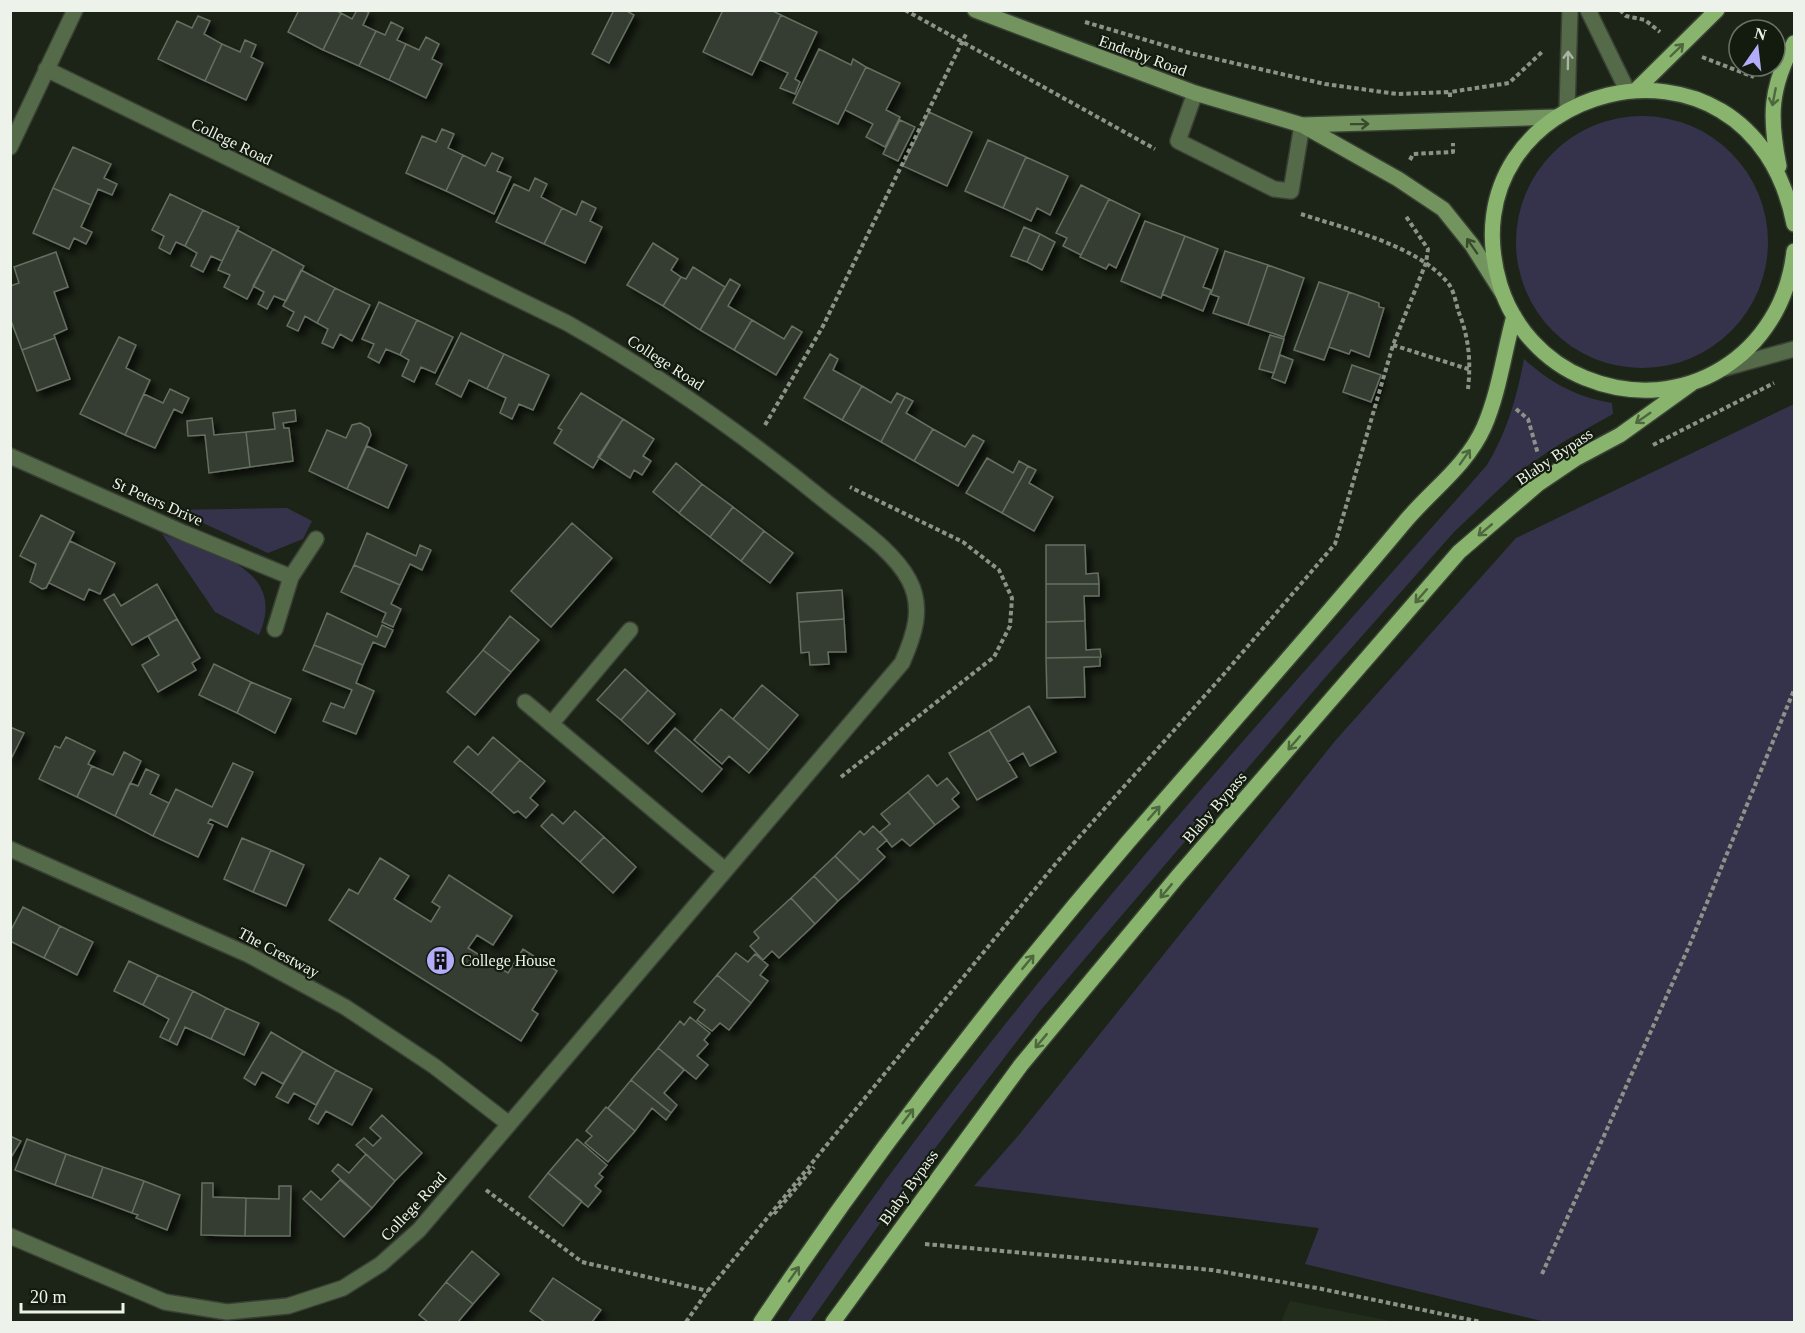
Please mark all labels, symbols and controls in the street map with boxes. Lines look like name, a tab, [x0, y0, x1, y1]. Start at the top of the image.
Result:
north arrow	[1727, 18, 1787, 78]
text: N	[1753, 24, 1769, 44]
street label: Enderby Road	[1096, 32, 1189, 80]
one-way arrow	[1669, 42, 1684, 57]
one-way arrow	[1562, 51, 1574, 71]
one-way arrow	[1768, 87, 1779, 106]
street label: College Road	[188, 115, 275, 169]
one-way arrow	[1350, 118, 1370, 130]
one-way arrow	[1466, 238, 1478, 254]
street label: College Road	[624, 331, 707, 394]
one-way arrow	[1636, 412, 1652, 424]
street label: Blaby Bypass	[1513, 425, 1596, 489]
one-way arrow	[1459, 449, 1471, 465]
street label: St Peters Drive	[110, 474, 206, 529]
one-way arrow	[1478, 523, 1493, 537]
one-way arrow	[1414, 588, 1428, 603]
one-way arrow	[1287, 736, 1301, 751]
street label: Blaby Bypass	[1179, 768, 1251, 847]
one-way arrow	[1147, 806, 1161, 821]
one-way arrow	[1159, 883, 1173, 898]
street label: The Crestway	[235, 924, 322, 982]
building icon: College House	[424, 944, 456, 976]
place label: College House	[461, 952, 556, 970]
one-way arrow	[1021, 955, 1034, 971]
one-way arrow	[1035, 1033, 1048, 1049]
one-way arrow	[902, 1109, 914, 1125]
street label: Blaby Bypass	[876, 1147, 942, 1229]
street label: College Road	[377, 1169, 450, 1245]
one-way arrow	[788, 1267, 800, 1283]
scale bar	[21, 1276, 123, 1314]
text: 20 m	[30, 1287, 67, 1307]

